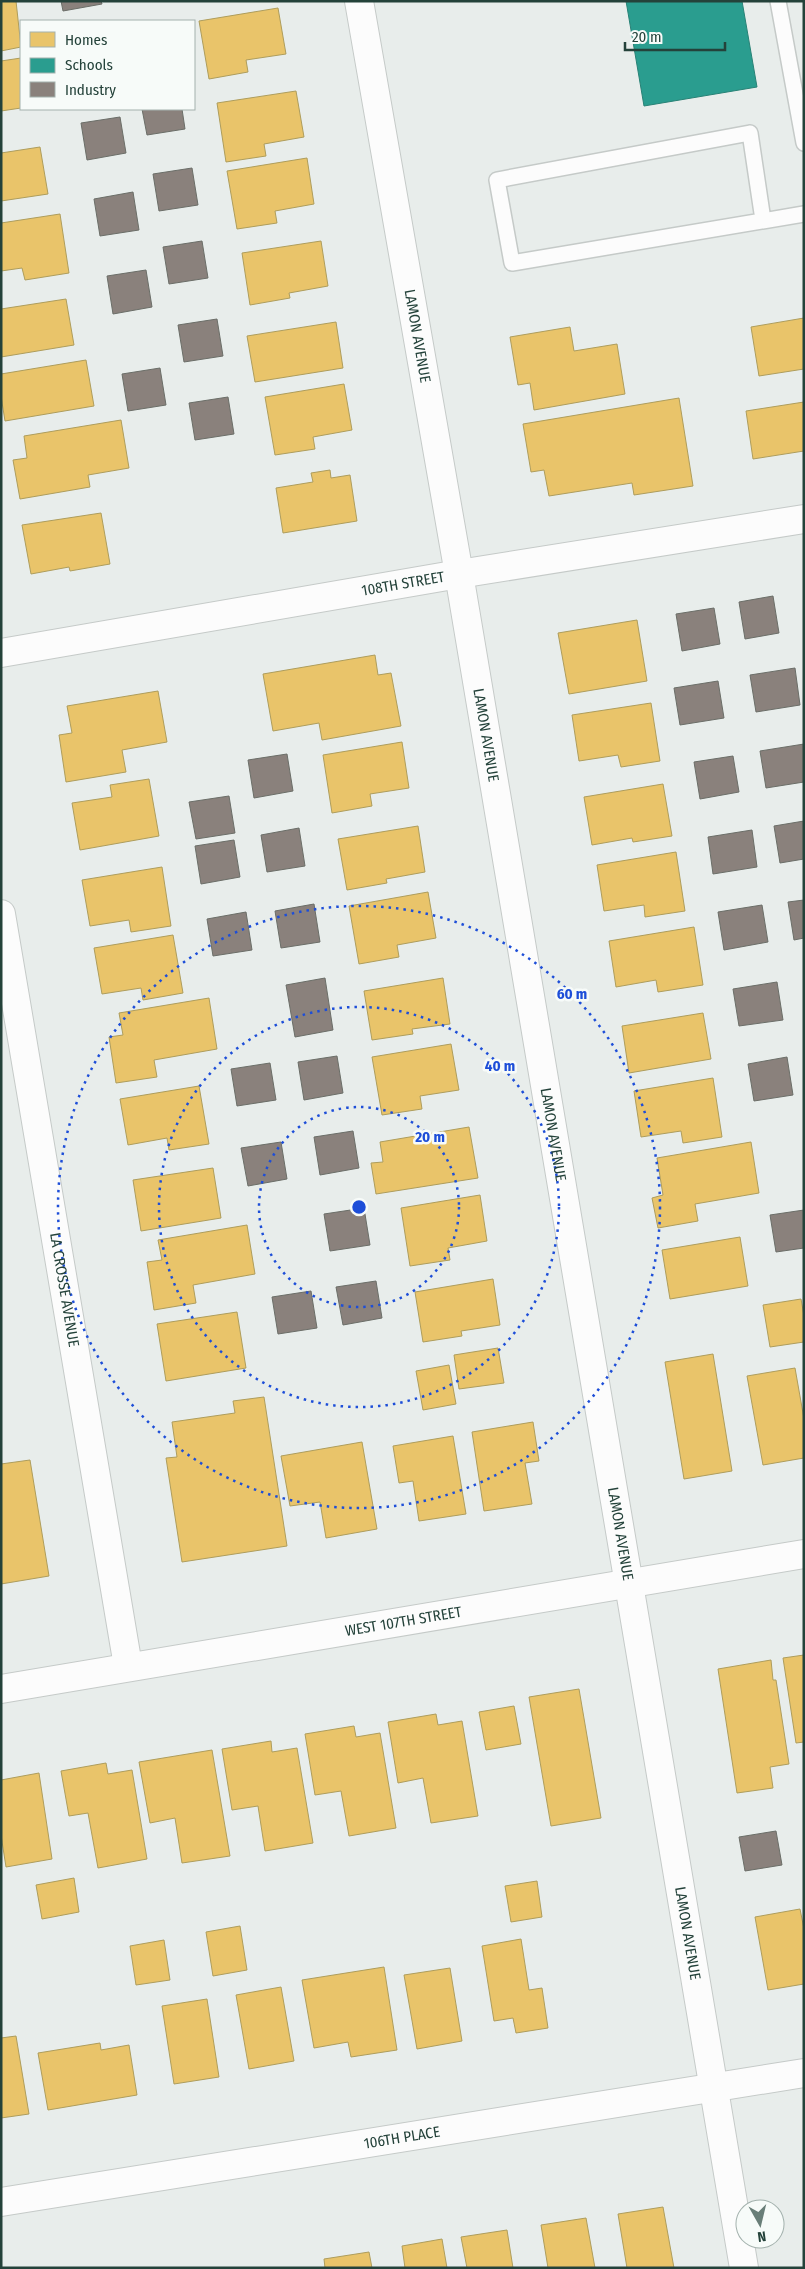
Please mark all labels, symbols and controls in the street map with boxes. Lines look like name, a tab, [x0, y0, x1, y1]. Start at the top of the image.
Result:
legend	[20, 20, 195, 110]
scale bar	[625, 20, 725, 52]
text: 20 m	[632, 28, 662, 46]
text: Homes	[65, 31, 107, 49]
text: Schools	[65, 56, 113, 74]
text: Industry	[65, 81, 116, 99]
street label: LAMON AVENUE	[400, 288, 434, 384]
street label: 108TH STREET	[360, 568, 446, 600]
street label: LAMON AVENUE	[469, 687, 503, 783]
text: 60 m	[557, 985, 587, 1003]
text: 40 m	[485, 1057, 515, 1075]
street label: LAMON AVENUE	[537, 1086, 570, 1183]
text: 20 m	[414, 1128, 445, 1146]
centre of rings	[350, 1198, 368, 1216]
street label: LA CROSSE AVENUE	[46, 1231, 83, 1348]
street label: LAMON AVENUE	[604, 1486, 637, 1582]
street label: WEST 107TH STREET	[344, 1603, 463, 1640]
street label: LAMON AVENUE	[671, 1885, 704, 1981]
street label: 106TH PLACE	[362, 2123, 441, 2153]
north arrow	[735, 2199, 785, 2249]
text: N	[756, 2227, 767, 2245]

